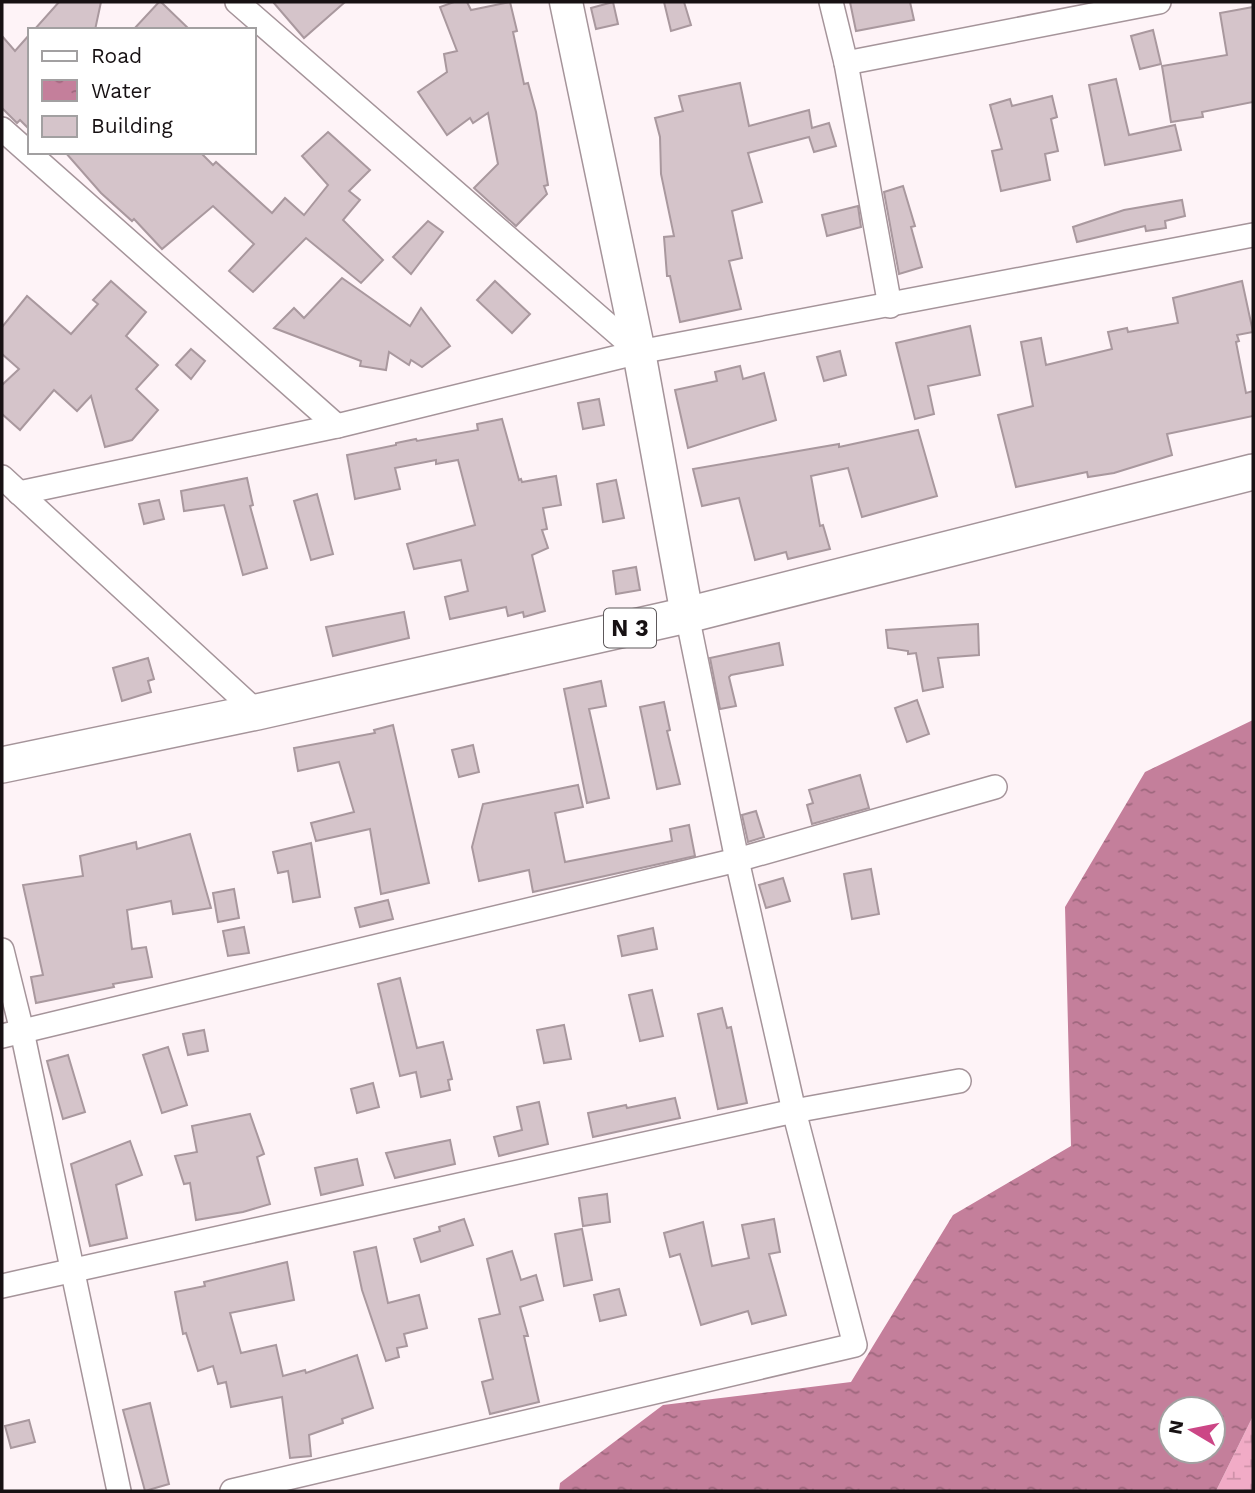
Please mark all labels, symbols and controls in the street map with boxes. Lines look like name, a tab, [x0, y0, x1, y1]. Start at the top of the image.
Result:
legend	[28, 28, 256, 154]
text: Road	[91, 43, 142, 68]
text: Water	[91, 78, 152, 103]
text: Building	[91, 113, 173, 138]
road number: N 3	[604, 608, 656, 648]
north arrow	[1157, 1395, 1227, 1465]
text: N	[1163, 1418, 1188, 1436]

